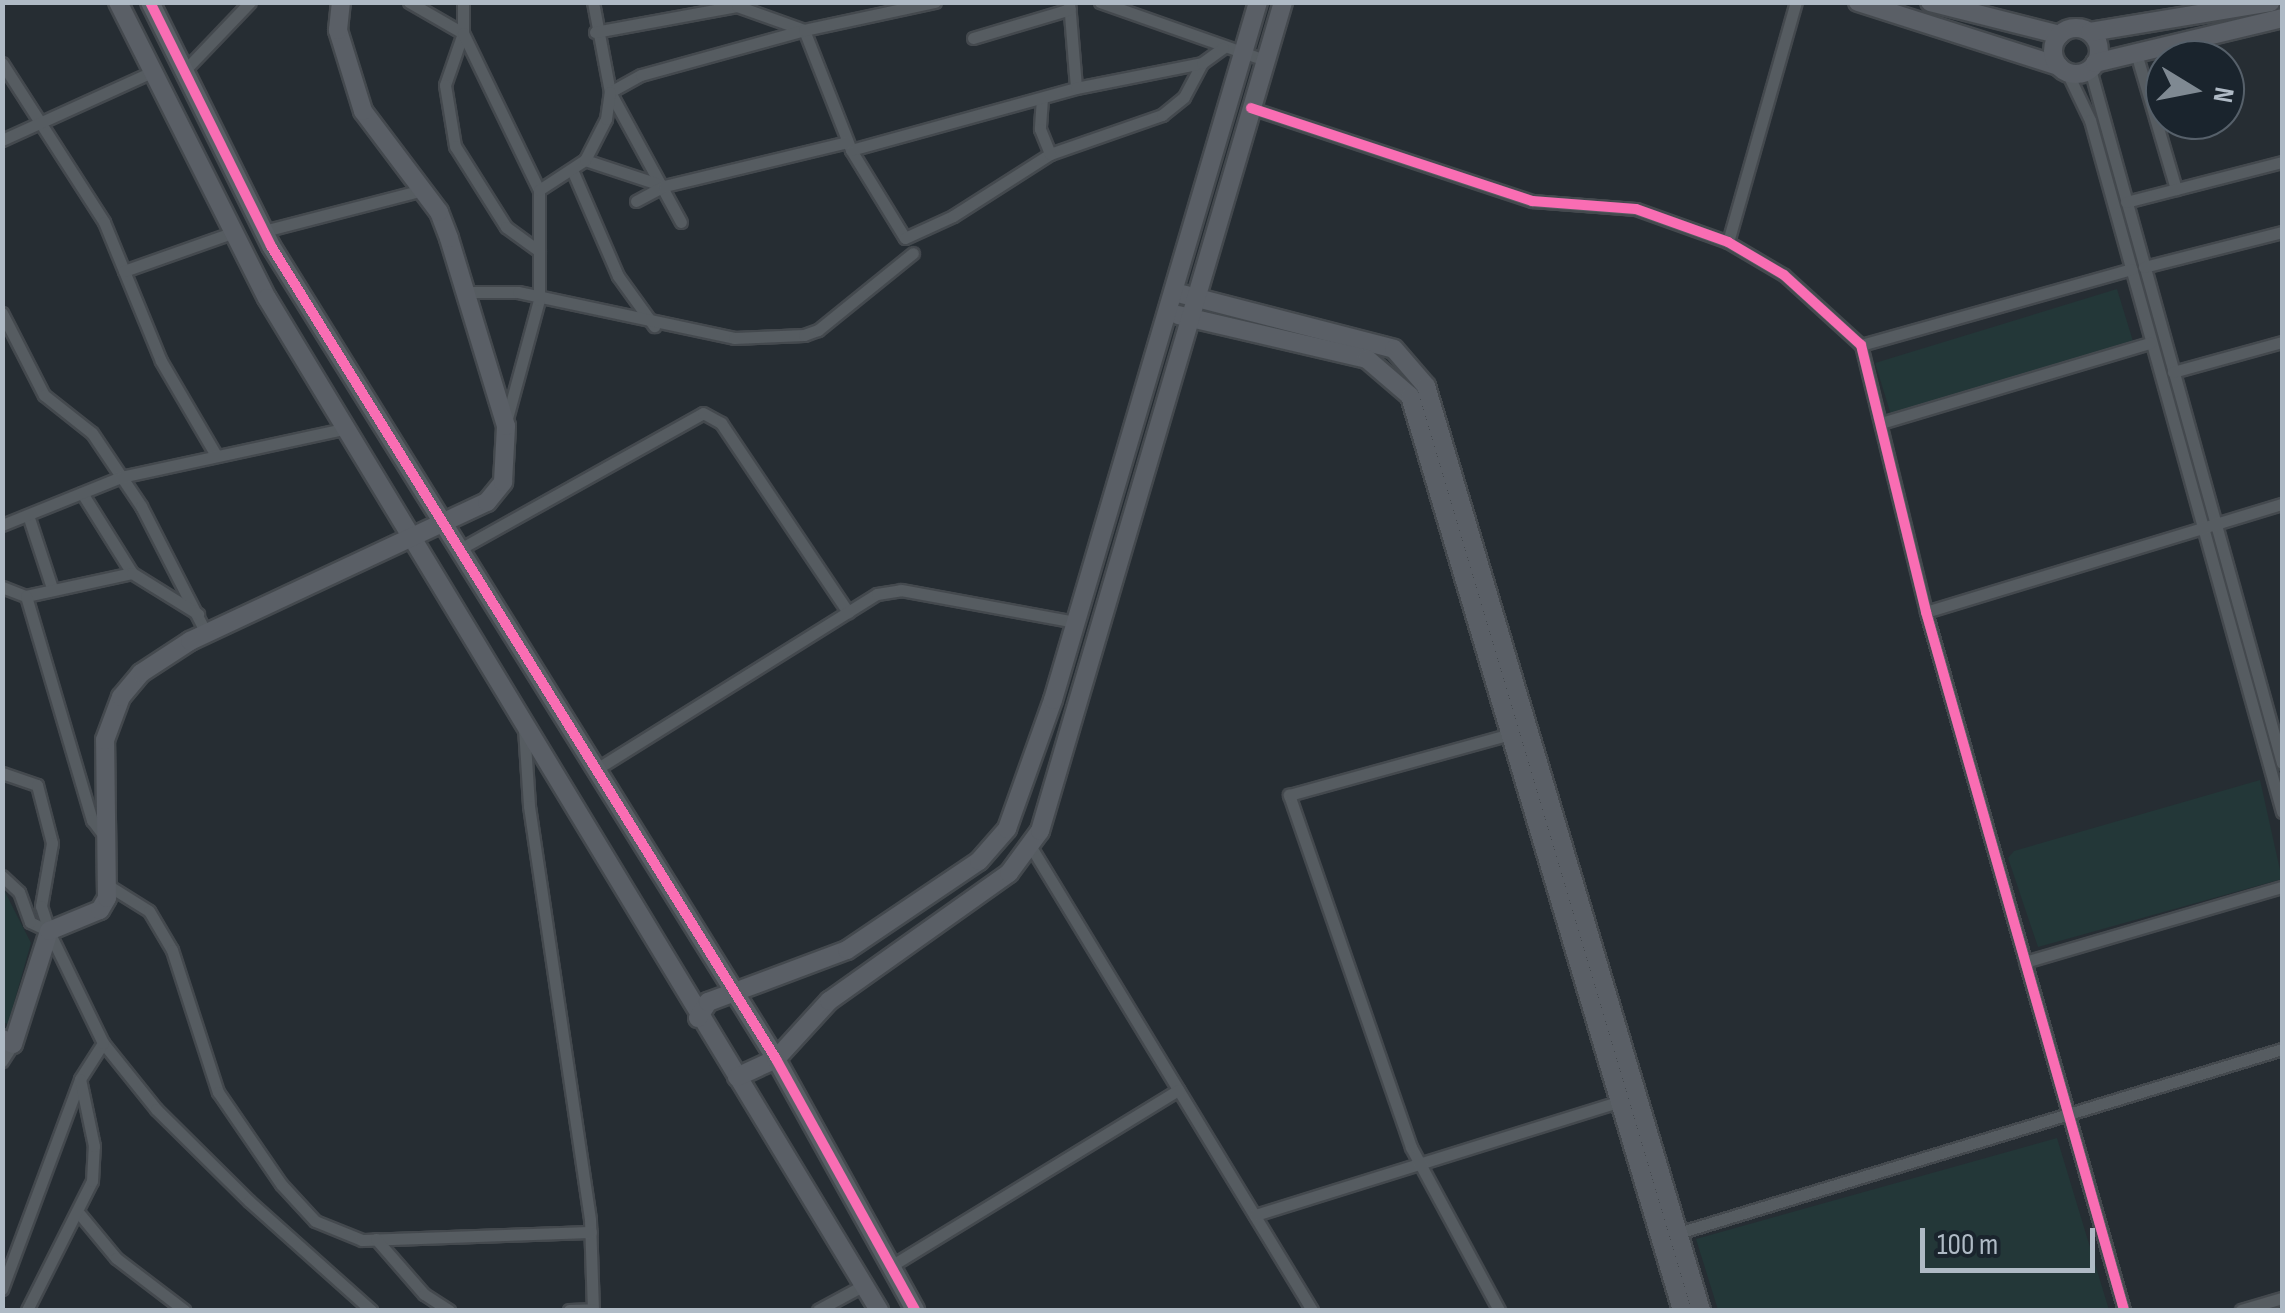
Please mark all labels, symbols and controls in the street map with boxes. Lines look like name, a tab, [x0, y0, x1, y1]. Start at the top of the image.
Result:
north arrow	[2145, 40, 2245, 140]
text: N	[2206, 85, 2241, 105]
scale bar	[1925, 1208, 2100, 1270]
text: 100 m	[1937, 1227, 1998, 1263]

